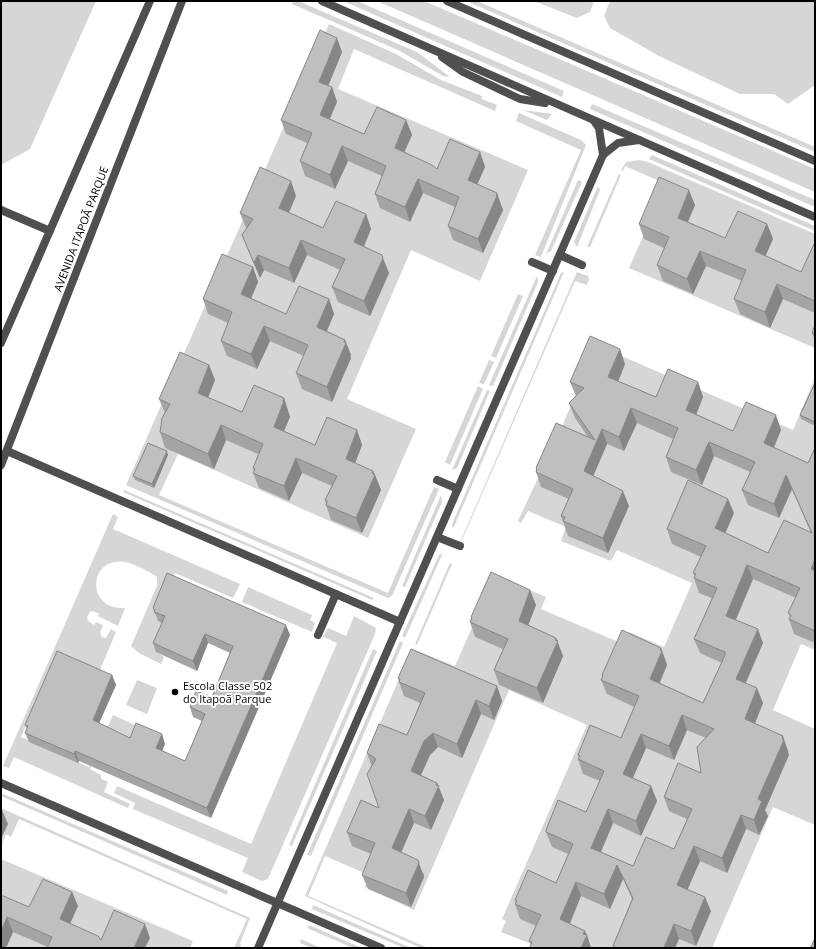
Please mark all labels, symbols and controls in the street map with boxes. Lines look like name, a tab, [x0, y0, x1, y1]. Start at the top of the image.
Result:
street label: AVENIDA ITAPOÃ PARQUE	[50, 164, 111, 294]
place label: Escola Classe 502 do Itapoã Parque	[183, 678, 272, 706]
marker: Escola Classe 502 do Itapoã Parque	[170, 687, 180, 697]

